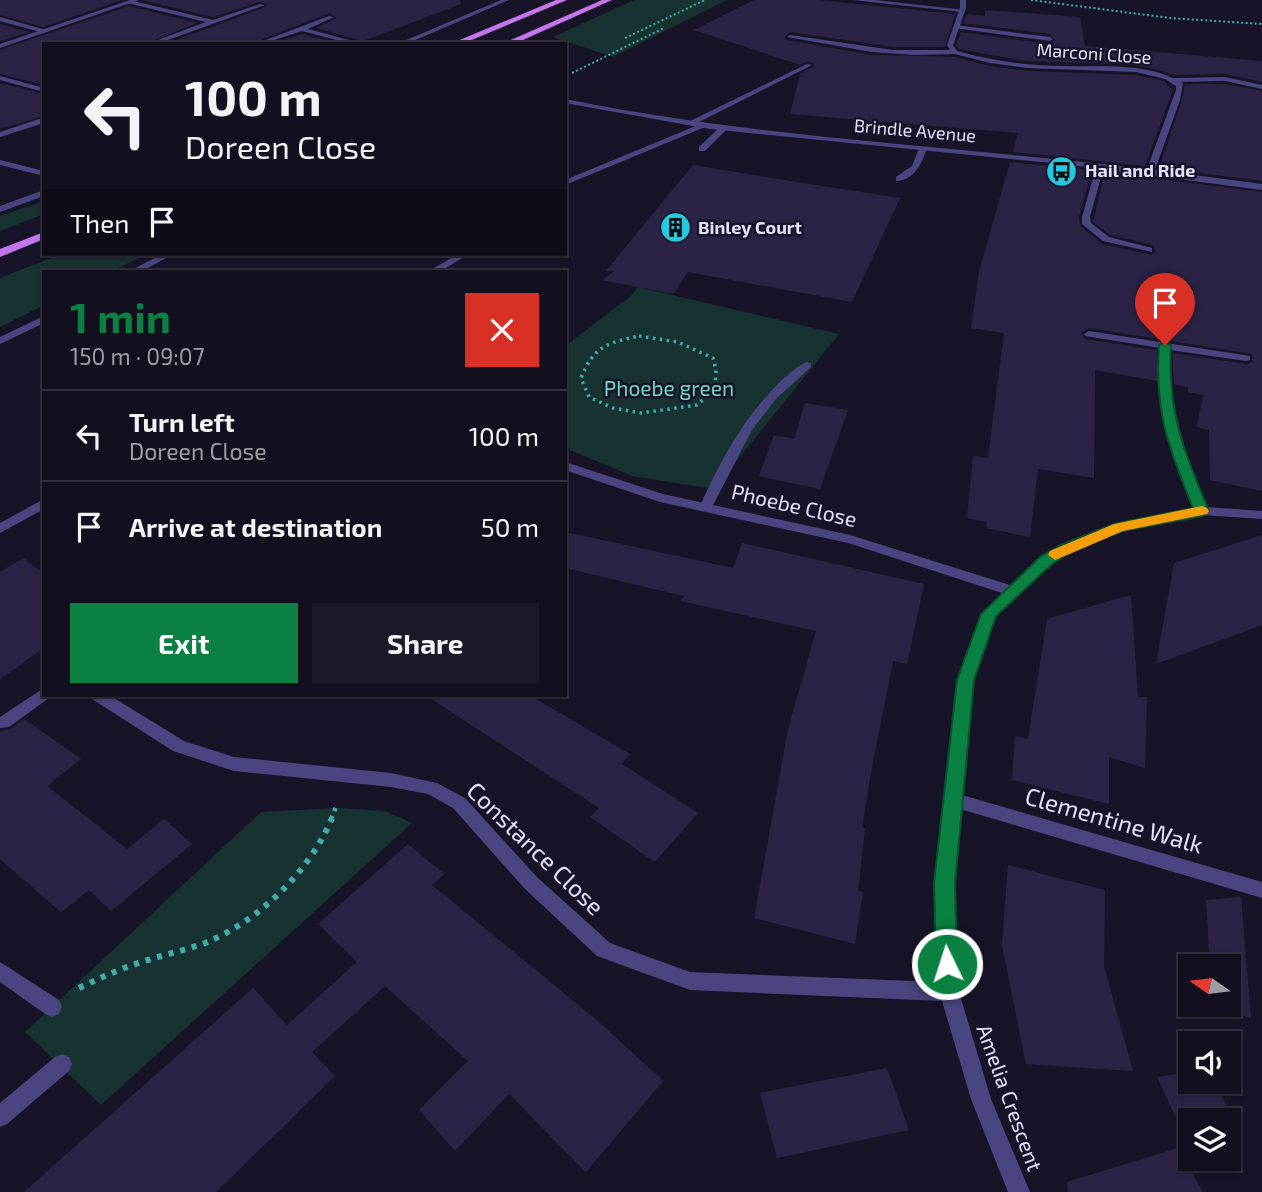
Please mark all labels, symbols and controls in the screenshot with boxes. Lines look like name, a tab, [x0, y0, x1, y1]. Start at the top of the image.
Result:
street label: Marconi Close	[1036, 38, 1152, 68]
text: 100 m	[185, 67, 322, 126]
icon: left	[70, 70, 161, 161]
street label: Brindle Avenue	[853, 114, 977, 146]
text: Doreen Close	[185, 127, 376, 165]
bus stop icon: Hail and Ride	[1045, 154, 1079, 188]
place label: Hail and Ride	[1085, 159, 1195, 181]
icon: arrive	[143, 203, 181, 241]
text: Then	[70, 207, 129, 238]
building icon: Binley Court	[658, 211, 692, 245]
place label: Binley Court	[698, 216, 803, 238]
pin	[1135, 273, 1195, 345]
icon: arrive	[1146, 284, 1184, 322]
text: 1 min	[70, 291, 171, 341]
button: close	[465, 293, 539, 367]
text: 150 m · 09:07	[70, 342, 204, 370]
park label: Phoebe green	[604, 375, 734, 400]
text: Turn left	[129, 406, 235, 437]
icon: left	[70, 417, 108, 455]
text: 100 m	[469, 420, 539, 451]
text: Doreen Close	[129, 437, 267, 465]
street label: Phoebe Close	[729, 478, 859, 531]
icon: arrive	[70, 508, 108, 546]
text: Arrive at destination	[129, 511, 382, 542]
text: 50 m	[481, 511, 539, 542]
button: Exit	[70, 603, 298, 683]
button: Share	[312, 603, 539, 683]
street label: Constance Close	[462, 775, 611, 921]
street label: Clementine Walk	[1022, 780, 1207, 859]
position arrow	[910, 927, 984, 1001]
north arrow	[1178, 954, 1241, 1017]
map controls	[1178, 954, 1241, 1171]
street label: Amelia Crescent	[972, 1021, 1048, 1174]
button: sound	[1178, 1031, 1241, 1094]
button: layers	[1178, 1108, 1241, 1171]

